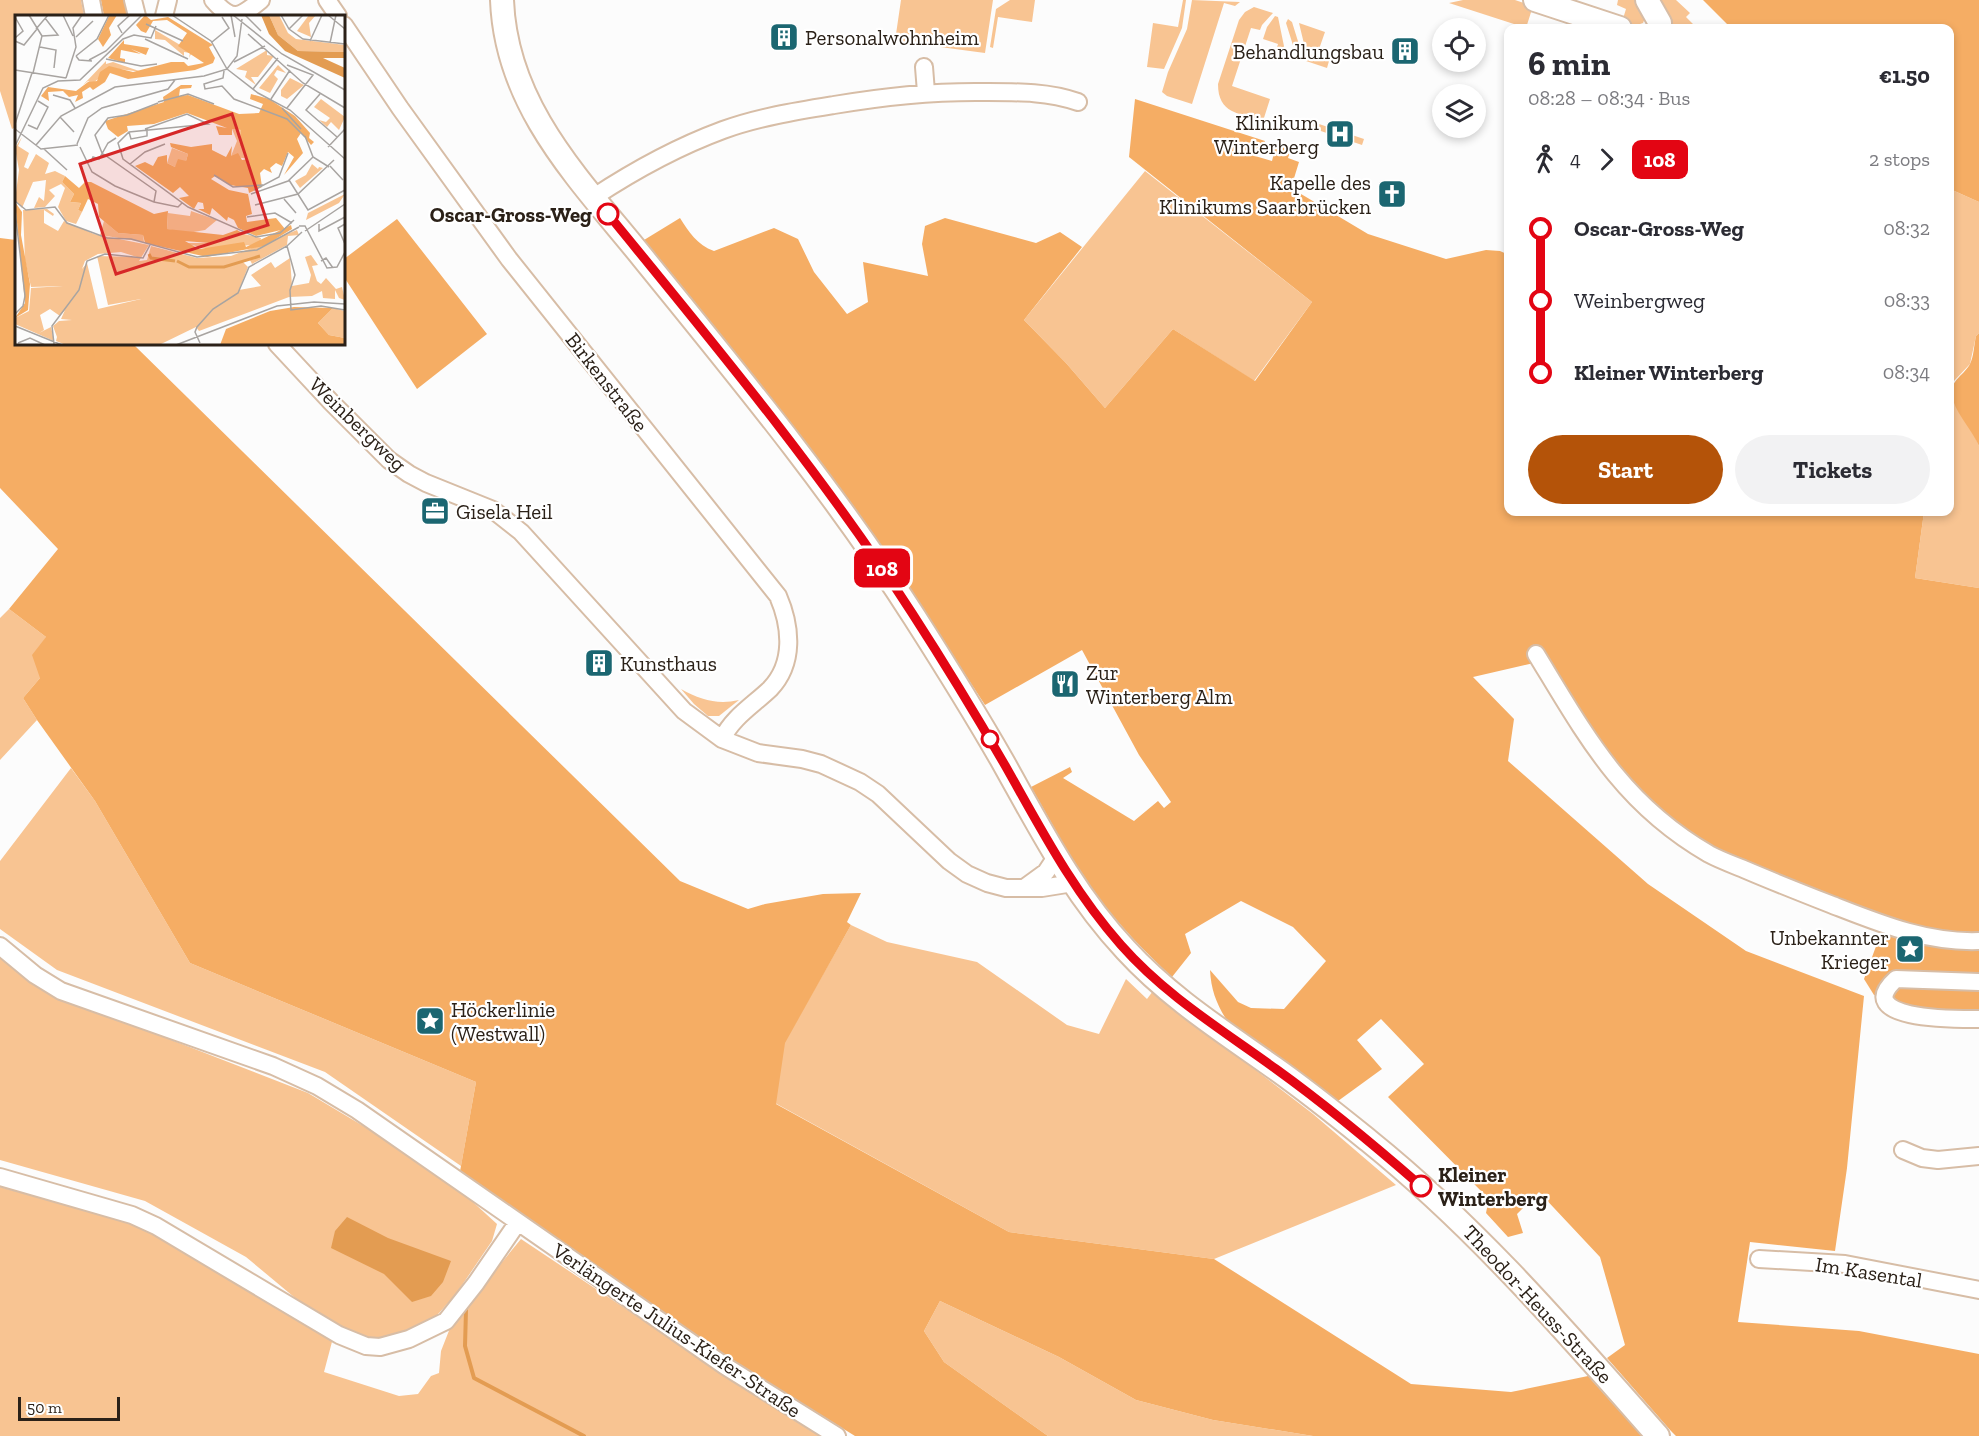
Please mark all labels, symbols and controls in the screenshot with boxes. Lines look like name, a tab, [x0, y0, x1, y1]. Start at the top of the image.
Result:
inset map	[15, 15, 345, 345]
map controls	[1432, 18, 1486, 138]
button: locate	[1432, 18, 1486, 72]
building icon: Personalwohnheim	[768, 21, 800, 53]
place label: Personalwohnheim	[805, 25, 979, 50]
building icon: Behandlungsbau	[1389, 35, 1421, 67]
place label: Behandlungsbau	[1233, 39, 1384, 64]
text: 6 min	[1528, 44, 1610, 83]
text: €1.50	[1879, 62, 1930, 89]
button: layers	[1432, 84, 1486, 138]
text: 08:28 – 08:34 · Bus	[1528, 86, 1690, 110]
place label: Klinikum Winterberg	[1214, 110, 1319, 159]
hospital icon: Klinikum Winterberg	[1324, 118, 1356, 150]
icon: walk	[1528, 143, 1561, 176]
icon: forward	[1590, 143, 1623, 176]
text: 4	[1570, 147, 1581, 171]
text: 108	[1644, 147, 1676, 172]
text: 2 stops	[1869, 147, 1930, 171]
place label: Kapelle des Klinikums Saarbrücken	[1159, 170, 1371, 219]
church icon: Kapelle des Klinikums Saarbrücken	[1376, 178, 1408, 210]
place label: Oscar-Gross-Weg	[430, 202, 592, 227]
marker: Oscar-Gross-Weg	[597, 203, 619, 225]
text: Oscar-Gross-Weg	[1574, 215, 1744, 242]
text: 08:32	[1883, 216, 1930, 240]
text: Weinbergweg	[1574, 287, 1705, 314]
text: 08:33	[1884, 288, 1930, 312]
street label: Birkenstraße	[560, 327, 654, 437]
text: Kleiner Winterberg	[1574, 359, 1764, 386]
text: 08:34	[1883, 360, 1930, 384]
street label: Weinbergweg	[304, 372, 412, 477]
button: Start	[1528, 435, 1723, 504]
button: Tickets	[1735, 435, 1930, 504]
office icon: Gisela Heil	[419, 495, 451, 527]
place label: Gisela Heil	[456, 499, 553, 524]
line badge: 108	[848, 548, 916, 588]
text: 108	[866, 556, 898, 581]
building icon: Kunsthaus	[583, 647, 615, 679]
place label: Kunsthaus	[620, 651, 717, 676]
place label: Zur Winterberg Alm	[1086, 660, 1233, 709]
restaurant icon: Zur Winterberg Alm	[1049, 668, 1081, 700]
unlabelled marker	[981, 730, 999, 748]
place label: Unbekannter Krieger	[1770, 925, 1889, 974]
place icon: Unbekannter Krieger	[1894, 933, 1926, 965]
place label: Höckerlinie (Westwall)	[451, 997, 555, 1046]
place icon: Höckerlinie (Westwall)	[414, 1005, 446, 1037]
place label: Kleiner Winterberg	[1438, 1162, 1548, 1211]
marker: Kleiner Winterberg	[1410, 1175, 1432, 1197]
street label: Theodor-Heuss-Straße	[1458, 1220, 1618, 1389]
street label: Verlängerte Julius-Kiefer-Straße	[547, 1237, 806, 1423]
street label: Im Kasental	[1814, 1251, 1925, 1293]
scale bar	[18, 1394, 120, 1422]
text: 50 m	[27, 1398, 62, 1417]

